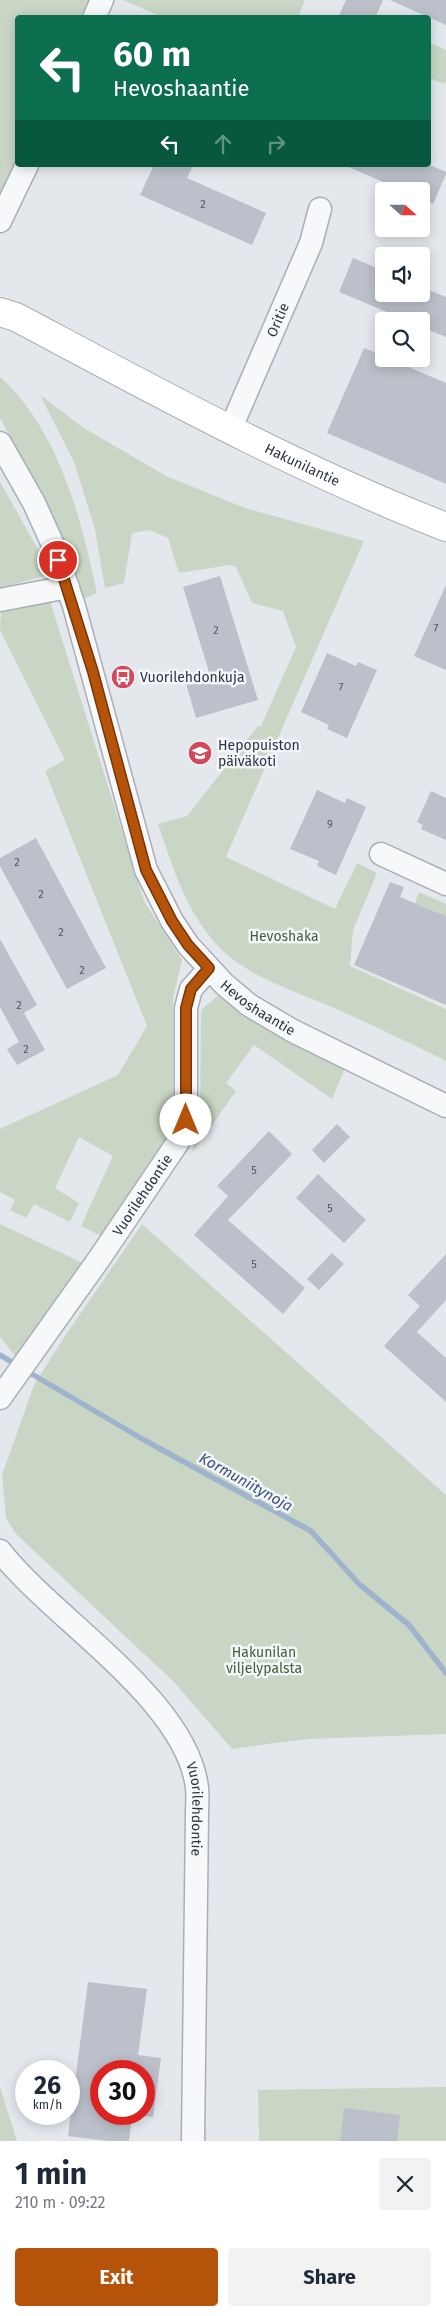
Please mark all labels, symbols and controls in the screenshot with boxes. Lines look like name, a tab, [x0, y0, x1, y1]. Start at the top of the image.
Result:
text: 60 m	[113, 33, 191, 75]
icon: left	[30, 35, 95, 100]
text: Hevoshaantie	[113, 75, 249, 102]
icon: left	[156, 130, 184, 158]
icon: ahead	[209, 130, 237, 158]
icon: right	[262, 130, 290, 158]
north arrow	[375, 182, 430, 238]
map controls	[375, 182, 430, 367]
house number: 2	[200, 198, 206, 211]
button: sound	[375, 247, 430, 302]
street label: Oritie	[263, 300, 293, 340]
button: search	[375, 312, 430, 367]
street label: Hakunilantie	[262, 440, 343, 490]
pin	[37, 539, 79, 581]
icon: arrive	[44, 546, 72, 574]
house number: 7	[434, 622, 439, 635]
house number: 2	[213, 624, 219, 637]
bus stop icon: Vuorilehdonkuja	[110, 664, 136, 690]
place label: Vuorilehdonkuja	[140, 669, 245, 686]
house number: 7	[339, 681, 344, 694]
place label: Hepopuiston päiväkoti	[218, 737, 300, 770]
school or university icon: Hepopuiston päiväkoti	[187, 740, 213, 766]
house number: 9	[327, 818, 333, 831]
house number: 2	[14, 856, 20, 869]
house number: 2	[38, 888, 44, 901]
house number: 2	[58, 926, 64, 939]
park label: Hevoshaka	[249, 928, 319, 945]
house number: 2	[79, 964, 85, 977]
street label: Hevoshaantie	[217, 976, 298, 1039]
house number: 2	[16, 999, 22, 1012]
house number: 2	[23, 1043, 29, 1056]
position arrow	[159, 1093, 211, 1145]
street label: Vuorilehdontie	[109, 1151, 176, 1239]
house number: 5	[251, 1164, 257, 1177]
house number: 5	[327, 1202, 333, 1215]
house number: 5	[251, 1258, 257, 1271]
water label: Kormuniitynoja	[196, 1449, 296, 1515]
park label: Hakunilan viljelypalsta	[226, 1644, 302, 1677]
street label: Vuorilehdontie	[183, 1760, 206, 1856]
speed limit sign: 30	[90, 2060, 155, 2125]
text: 26	[34, 2071, 61, 2101]
text: km/h	[33, 2098, 62, 2112]
text: 1 min	[15, 2156, 87, 2192]
button: close	[379, 2158, 431, 2210]
text: 210 m · 09:22	[15, 2193, 106, 2212]
button: Exit	[15, 2248, 218, 2306]
button: Share	[228, 2248, 431, 2306]

